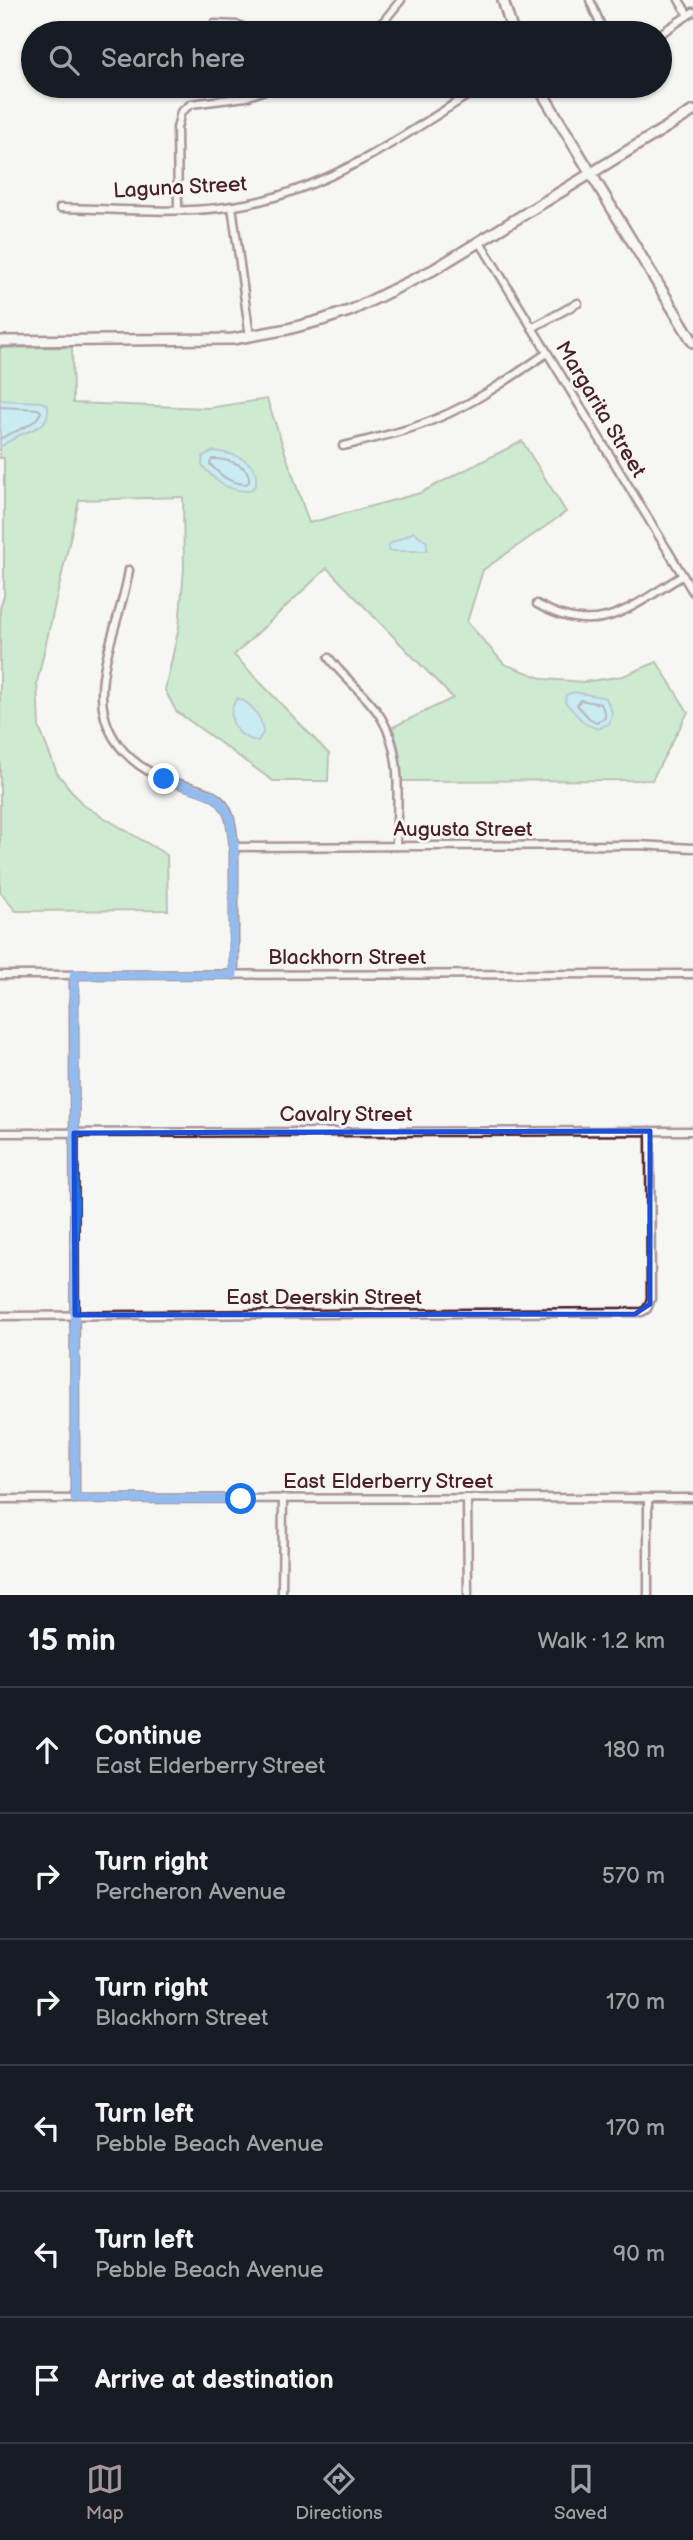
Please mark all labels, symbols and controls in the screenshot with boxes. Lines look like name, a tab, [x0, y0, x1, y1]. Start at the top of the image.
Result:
search box	[21, 21, 672, 98]
icon: search	[45, 41, 83, 79]
text: Search here	[101, 44, 245, 75]
street label: Laguna Street	[113, 171, 248, 203]
street label: Margarita Street	[550, 337, 651, 482]
route end	[148, 763, 179, 794]
street label: Augusta Street	[393, 817, 533, 842]
street label: Blackhorn Street	[268, 945, 427, 970]
street label: Cavalry Street	[280, 1102, 413, 1127]
street label: East Deerskin Street	[226, 1285, 423, 1310]
street label: East Elderberry Street	[283, 1469, 494, 1494]
route start	[225, 1483, 256, 1514]
text: 15 min	[28, 1623, 116, 1659]
text: Walk · 1.2 km	[537, 1627, 665, 1655]
text: Continue	[95, 1721, 202, 1752]
icon: ahead	[28, 1731, 66, 1769]
text: 180 m	[604, 1736, 665, 1764]
text: East Elderberry Street	[95, 1752, 325, 1780]
text: Turn right	[95, 1847, 208, 1878]
icon: right	[28, 1857, 66, 1895]
text: 570 m	[602, 1862, 665, 1890]
text: Percheron Avenue	[95, 1878, 286, 1906]
text: Turn right	[95, 1973, 208, 2004]
icon: right	[28, 1983, 66, 2021]
text: 170 m	[606, 1988, 665, 2016]
text: Blackhorn Street	[95, 2004, 268, 2032]
text: Turn left	[95, 2099, 194, 2130]
icon: left	[28, 2109, 66, 2147]
text: 170 m	[606, 2114, 665, 2142]
text: Pebble Beach Avenue	[95, 2130, 324, 2158]
text: Turn left	[95, 2225, 194, 2256]
icon: left	[28, 2235, 66, 2273]
text: 90 m	[613, 2240, 665, 2268]
text: Pebble Beach Avenue	[95, 2256, 324, 2284]
icon: arrive	[28, 2361, 66, 2399]
text: Arrive at destination	[95, 2365, 334, 2396]
tab: Map	[86, 2460, 124, 2525]
tab: Directions	[295, 2460, 383, 2525]
tab: Saved	[554, 2460, 607, 2525]

